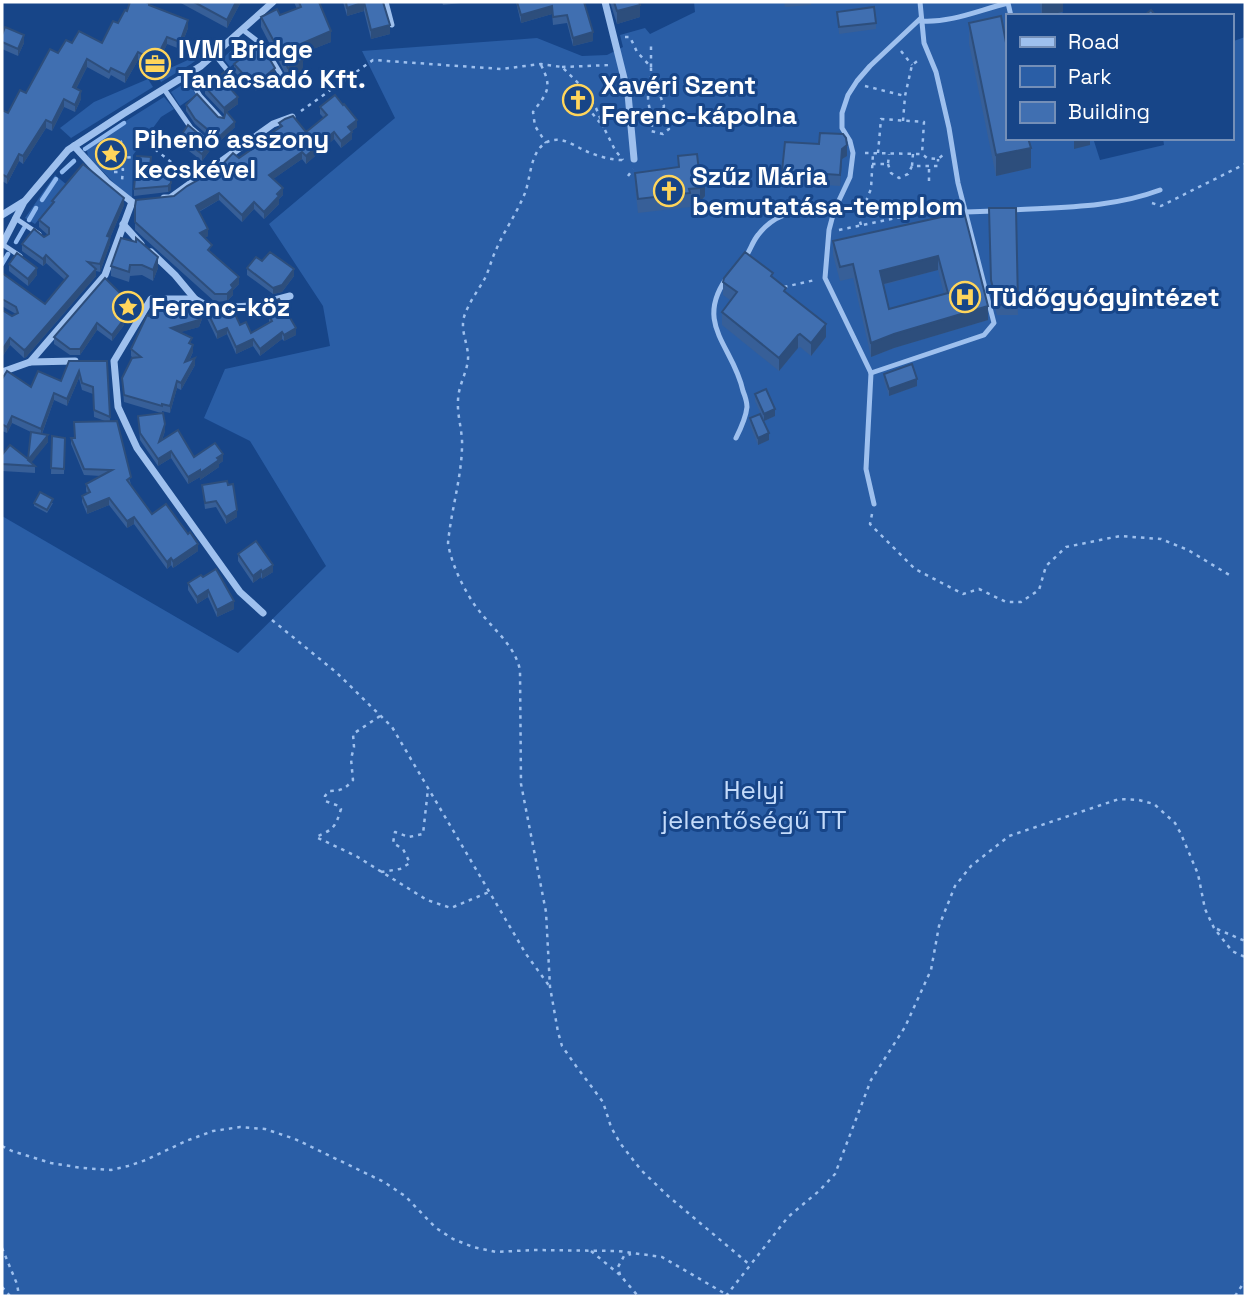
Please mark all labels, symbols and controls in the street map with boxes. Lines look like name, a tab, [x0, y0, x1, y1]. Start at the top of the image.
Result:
legend	[1006, 14, 1233, 140]
text: Road	[1068, 28, 1120, 55]
place label: IVM Bridge Tanácsadó Kft.	[178, 32, 366, 96]
office icon: IVM Bridge Tanácsadó Kft.	[138, 47, 172, 81]
text: Park	[1068, 63, 1112, 90]
place label: Xavéri Szent Ferenc-kápolna	[601, 68, 797, 132]
church icon: Xavéri Szent Ferenc-kápolna	[561, 83, 595, 117]
text: Building	[1068, 98, 1150, 125]
place label: Pihenő asszony kecskével	[134, 122, 329, 186]
place icon: Pihenő asszony kecskével	[94, 137, 128, 171]
place label: Szűz Mária bemutatása-templom	[692, 159, 964, 223]
church icon: Szűz Mária bemutatása-templom	[652, 174, 686, 208]
hospital icon: Tüdőgyógyintézet	[948, 280, 982, 314]
place label: Tüdőgyógyintézet	[988, 280, 1220, 314]
place icon: Ferenc-köz	[111, 290, 145, 324]
place label: Ferenc-köz	[151, 290, 290, 324]
park label: Helyi jelentőségű TT	[661, 773, 847, 837]

